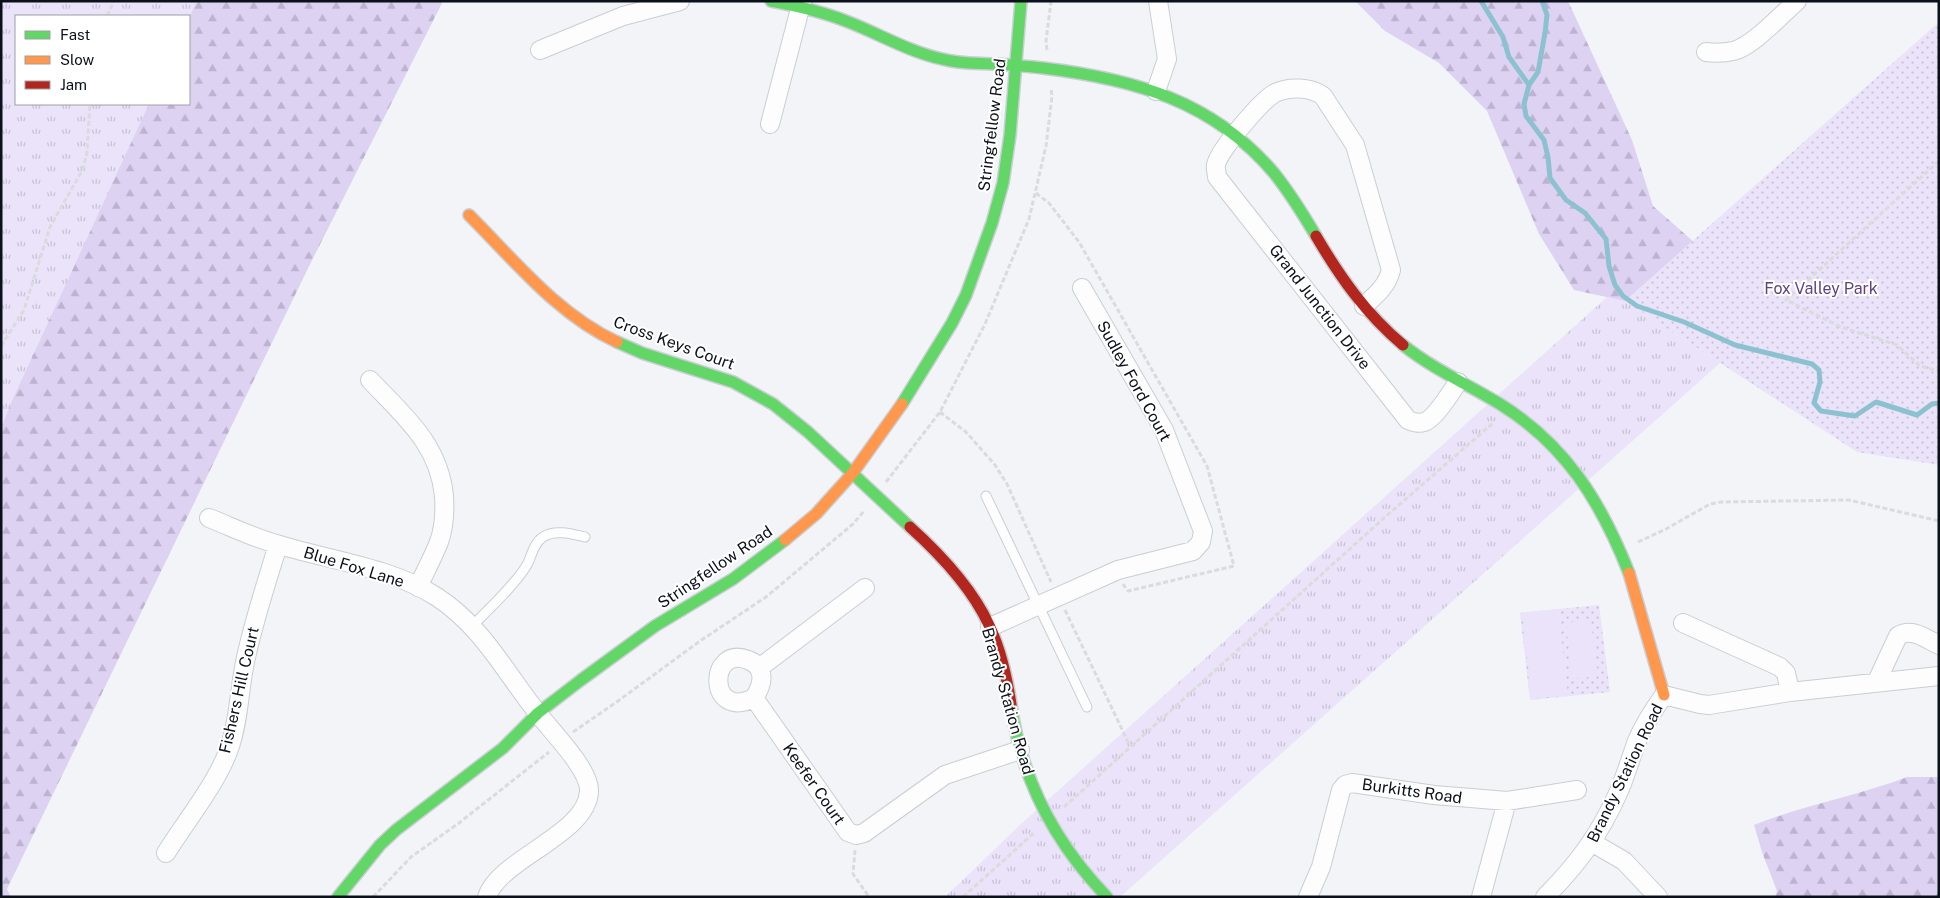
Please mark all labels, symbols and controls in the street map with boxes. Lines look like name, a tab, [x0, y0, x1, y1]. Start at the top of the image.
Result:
legend	[15, 15, 190, 105]
text: Fast	[60, 26, 90, 43]
text: Slow	[60, 51, 95, 68]
street label: Stringfellow Road	[974, 57, 1010, 193]
text: Jam	[60, 76, 87, 93]
street label: Grand Junction Drive	[1265, 241, 1375, 373]
park label: Fox Valley Park	[1764, 279, 1878, 298]
street label: Cross Keys Court	[611, 312, 737, 374]
street label: Sudley Ford Court	[1093, 317, 1175, 445]
street label: Stringfellow Road	[654, 522, 776, 612]
street label: Blue Fox Lane	[301, 543, 407, 591]
street label: Fishers Hill Court	[215, 625, 263, 755]
street label: Brandy Station Road	[978, 625, 1038, 777]
street label: Brandy Station Road	[1583, 701, 1667, 845]
street label: Keefer Court	[779, 739, 849, 829]
street label: Burkitts Road	[1361, 775, 1463, 807]

